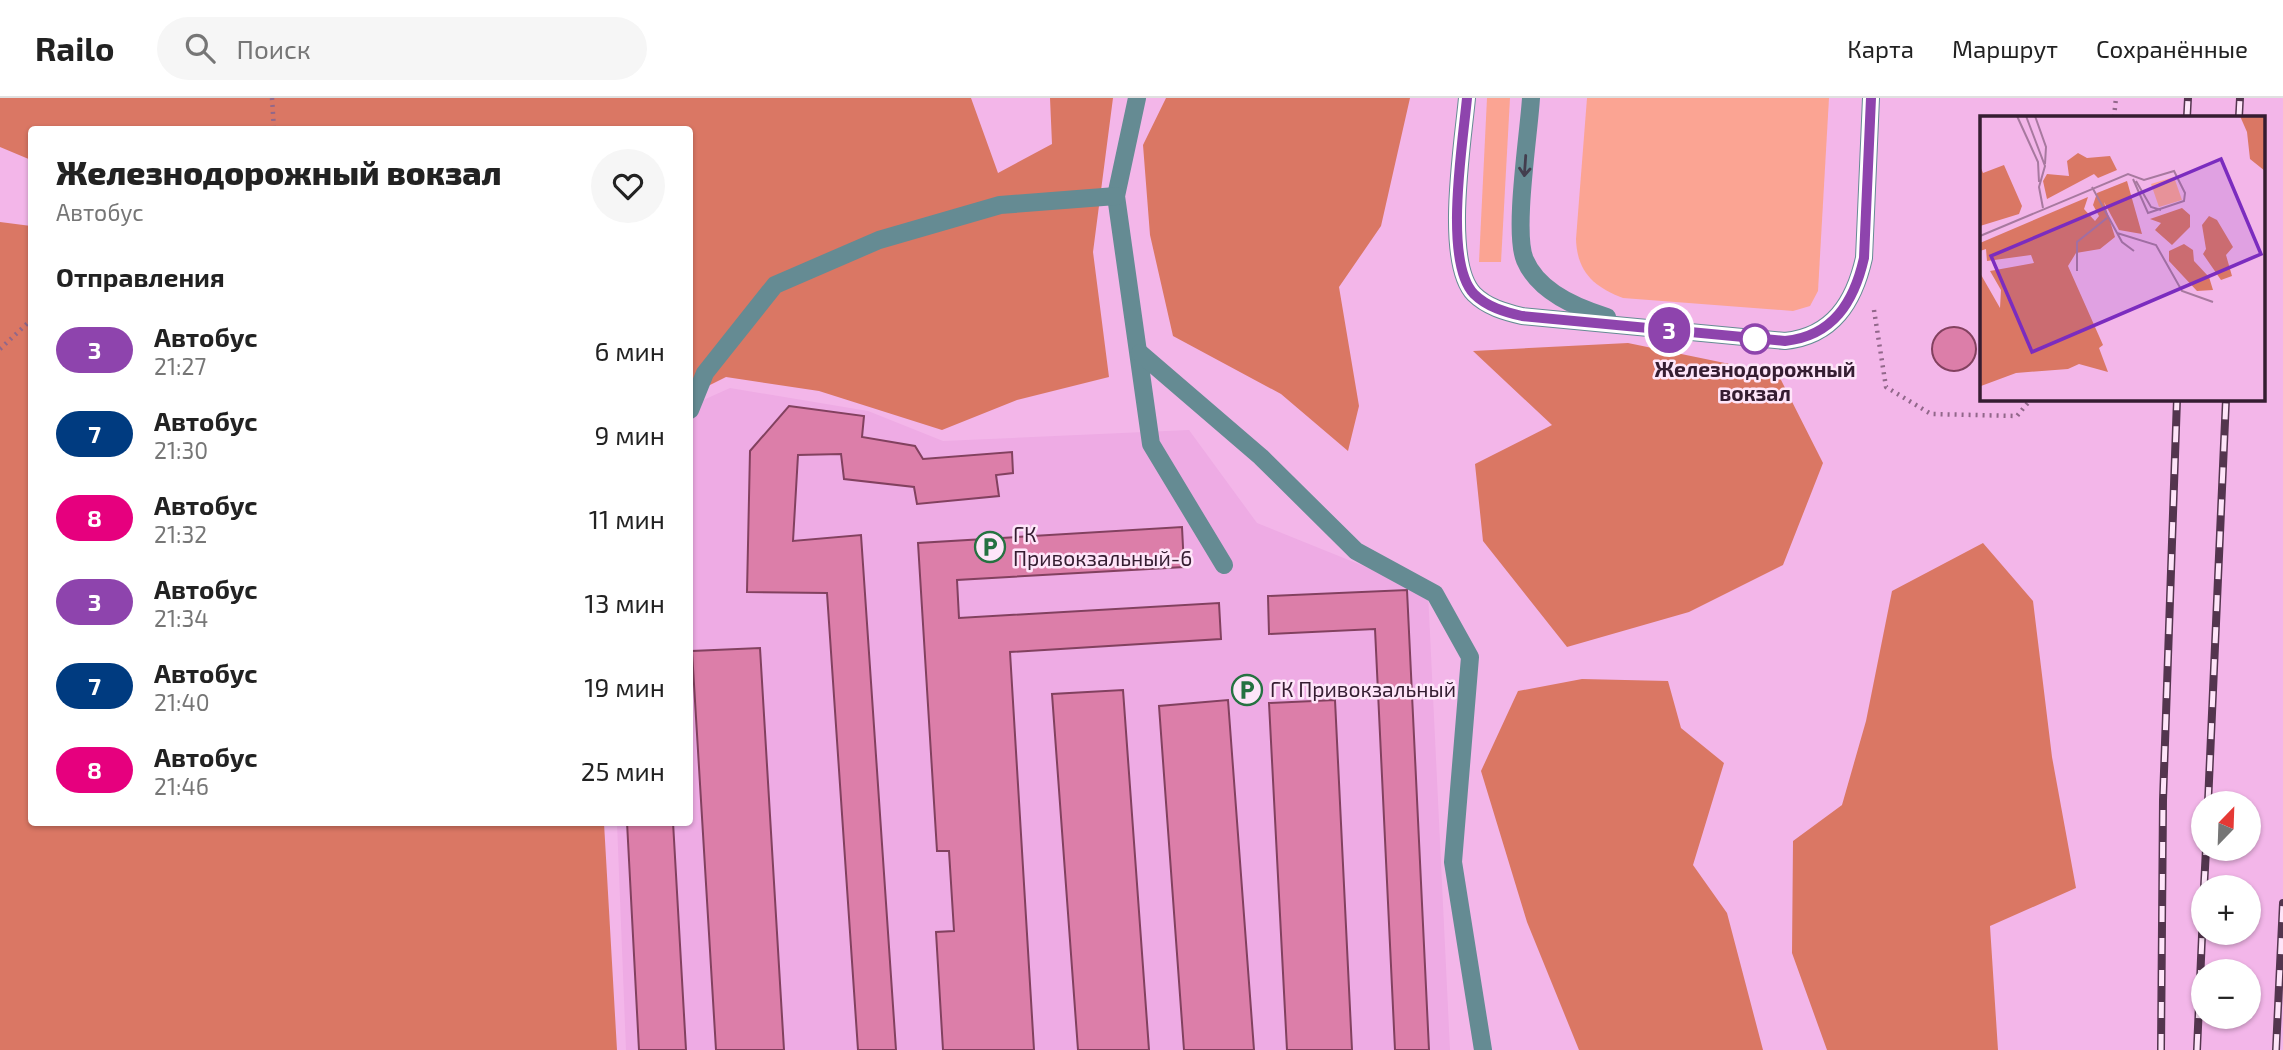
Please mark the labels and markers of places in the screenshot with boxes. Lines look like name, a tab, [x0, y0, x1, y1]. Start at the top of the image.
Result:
marker: Железнодорожный вокзал	[1740, 324, 1770, 354]
place label: Железнодорожный вокзал	[1654, 356, 1856, 405]
place label: ГК Привокзальный-6	[1013, 521, 1192, 570]
parking icon: ГК Привокзальный-6	[973, 530, 1007, 564]
parking icon: ГК Привокзальный	[1230, 673, 1264, 707]
place label: ГК Привокзальный	[1270, 676, 1456, 701]

